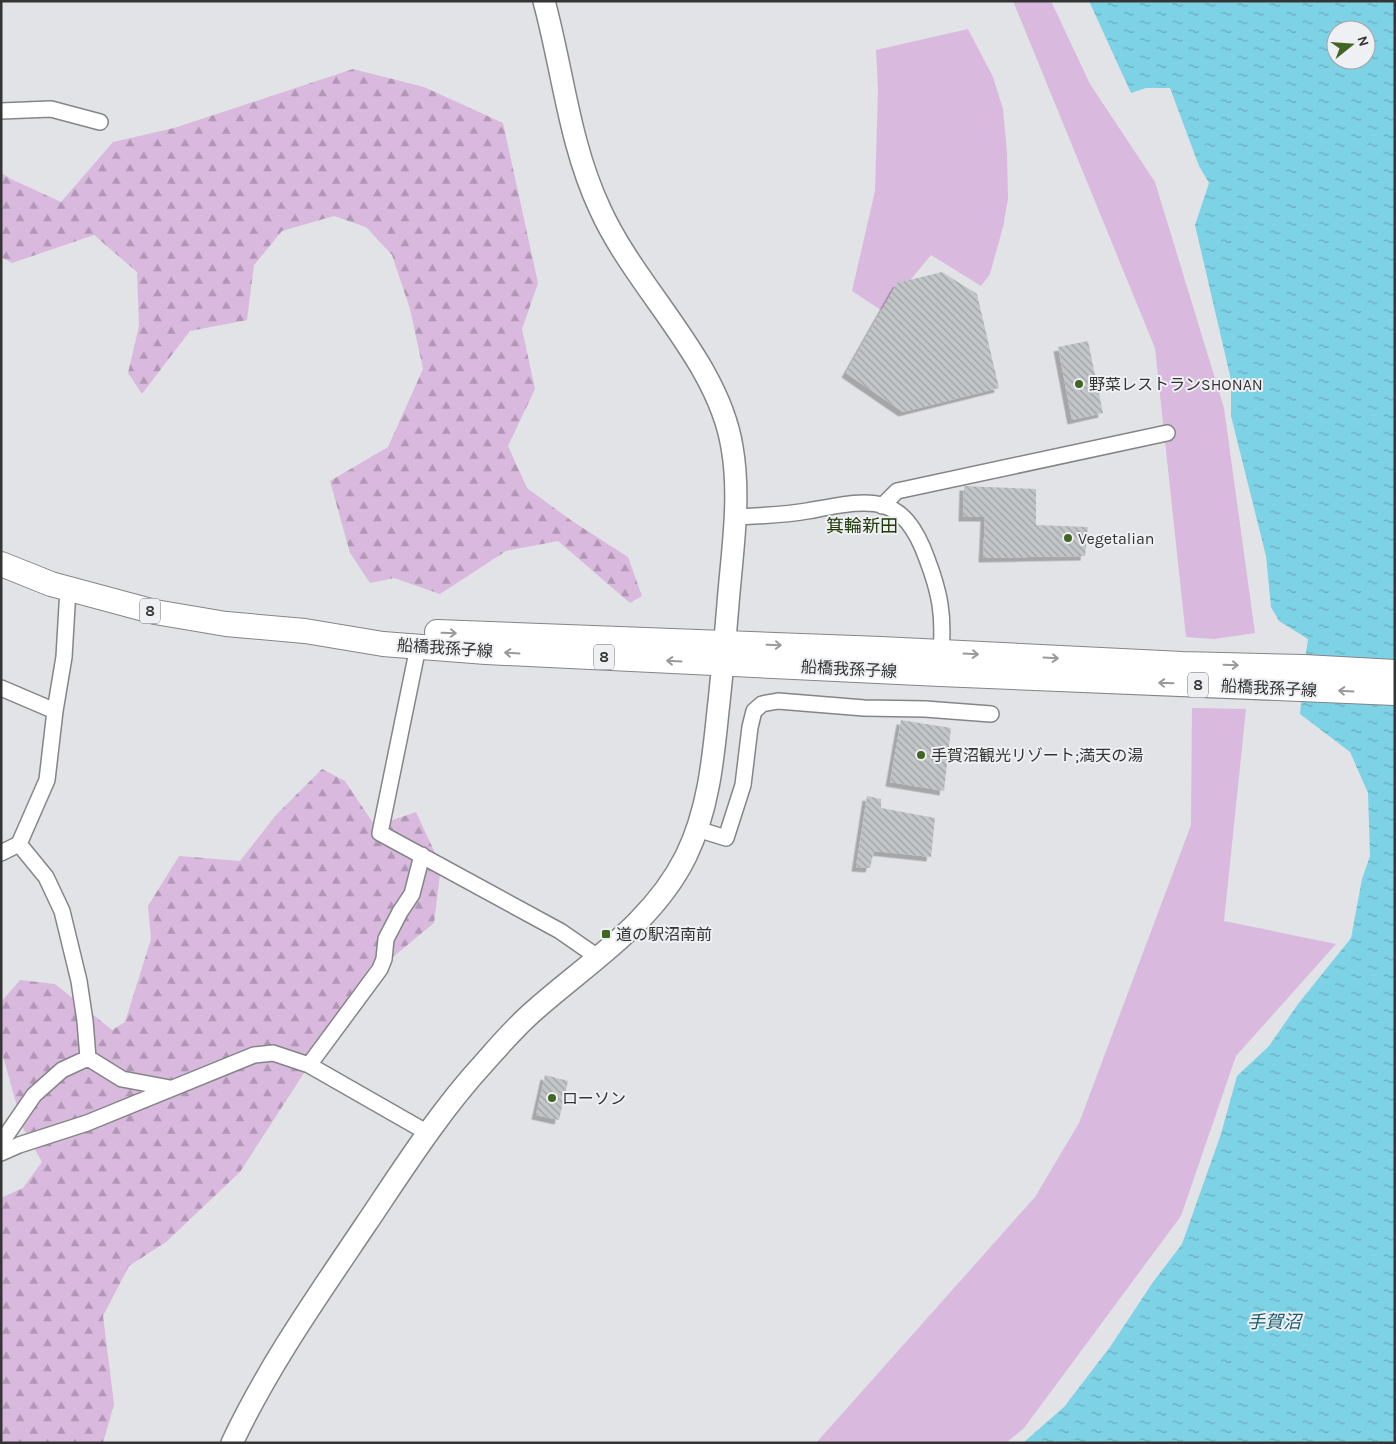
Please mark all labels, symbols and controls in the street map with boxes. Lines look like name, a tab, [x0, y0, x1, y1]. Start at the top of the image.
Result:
north arrow	[1326, 20, 1376, 70]
text: N	[1353, 34, 1373, 49]
place label: 野菜レストランSHONAN	[1089, 375, 1263, 394]
marker: 野菜レストランSHONAN	[1073, 378, 1085, 390]
district label: 箕輪新田	[826, 515, 898, 537]
place label: Vegetalian	[1078, 529, 1155, 548]
marker: Vegetalian	[1062, 532, 1074, 544]
road number: 8	[140, 598, 160, 624]
one-way arrow	[441, 628, 457, 637]
street label: 船橋我孫子線	[396, 635, 494, 661]
one-way arrow	[766, 641, 782, 650]
road number: 8	[594, 644, 614, 670]
one-way arrow	[504, 648, 520, 657]
one-way arrow	[963, 649, 979, 658]
one-way arrow	[1043, 653, 1059, 662]
one-way arrow	[666, 656, 682, 665]
street label: 船橋我孫子線	[801, 657, 897, 681]
one-way arrow	[1222, 660, 1239, 670]
road number: 8	[1188, 672, 1208, 698]
street label: 船橋我孫子線	[1221, 676, 1317, 700]
one-way arrow	[1158, 679, 1174, 688]
one-way arrow	[1338, 687, 1354, 696]
place label: 手賀沼観光リゾート;満天の湯	[931, 746, 1143, 765]
marker: 手賀沼観光リゾート;満天の湯	[915, 749, 927, 761]
place label: 道の駅沼南前	[616, 925, 712, 944]
marker: 道の駅沼南前	[600, 928, 612, 940]
place label: ローソン	[562, 1089, 626, 1108]
marker: ローソン	[546, 1092, 558, 1104]
water label: 手賀沼	[1247, 1311, 1304, 1333]

